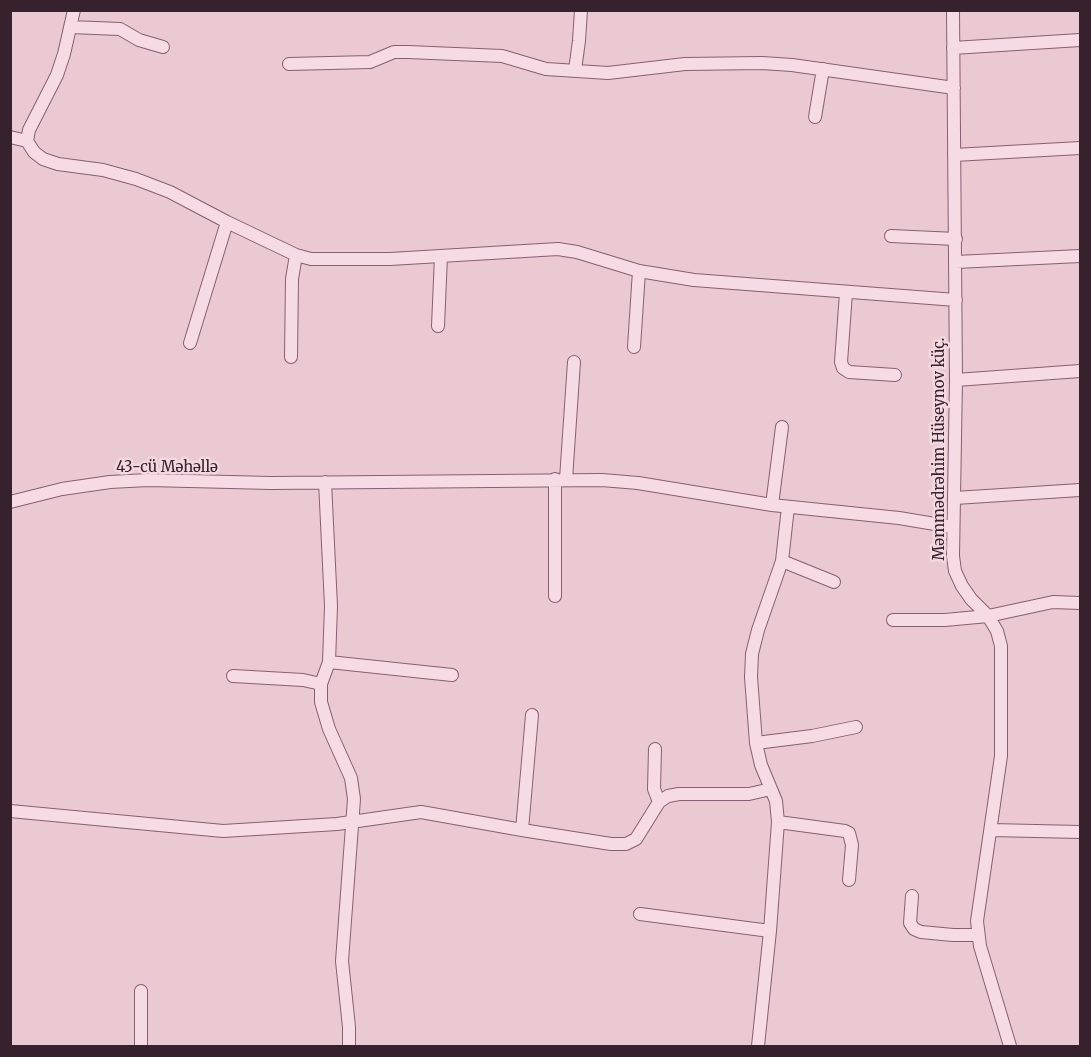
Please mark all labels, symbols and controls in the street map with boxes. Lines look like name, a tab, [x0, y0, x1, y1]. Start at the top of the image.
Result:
street label: Məmmədrəhim Hüseynov küç.	[931, 338, 949, 560]
street label: 43-cü Məhəllə	[116, 459, 218, 477]

